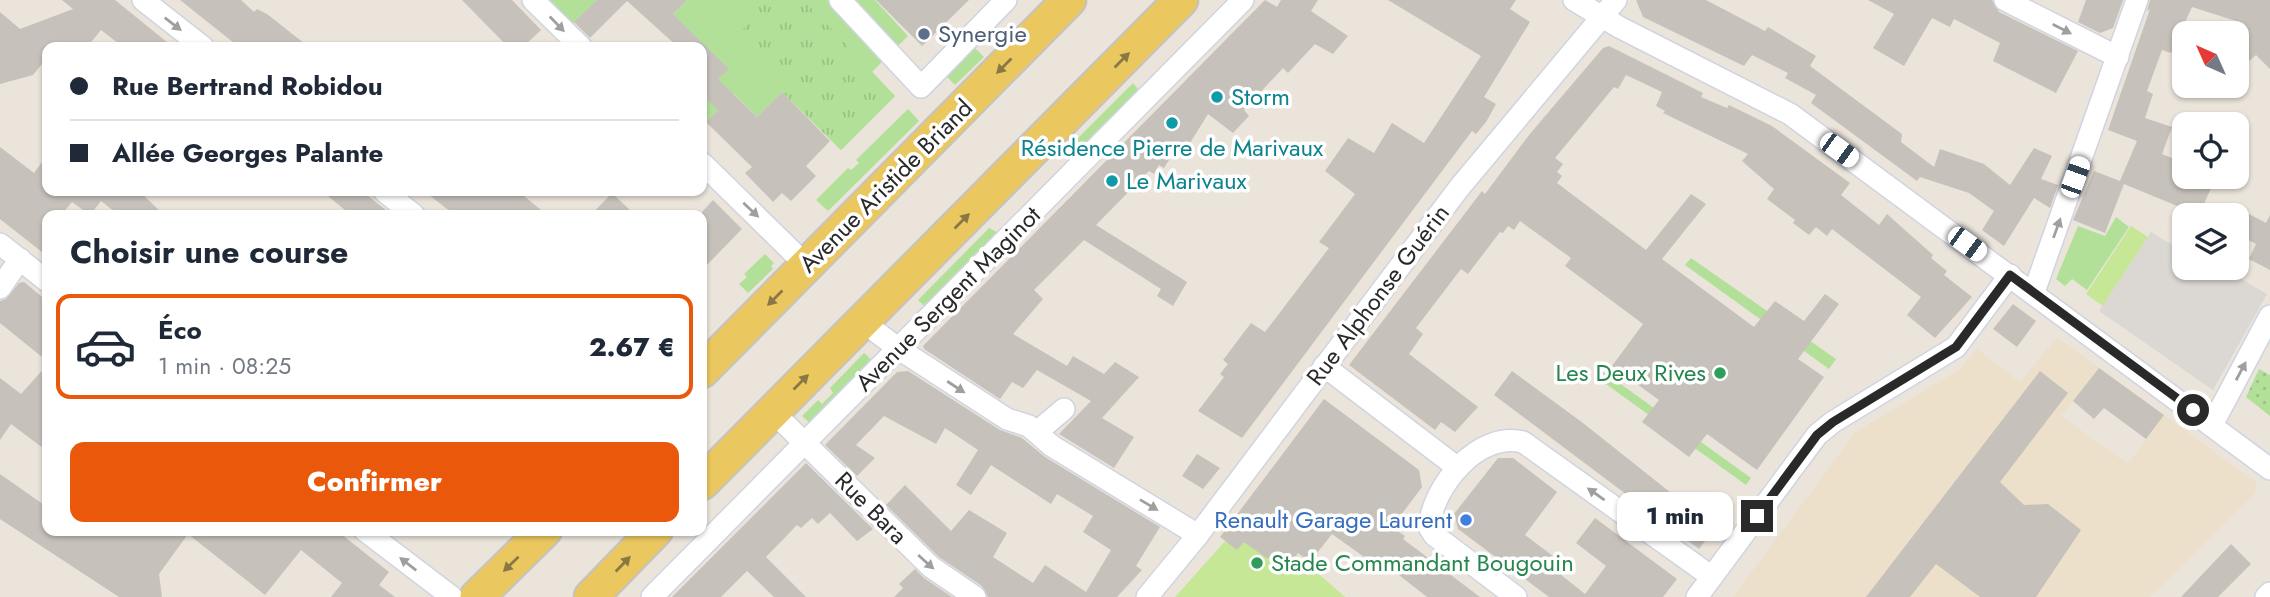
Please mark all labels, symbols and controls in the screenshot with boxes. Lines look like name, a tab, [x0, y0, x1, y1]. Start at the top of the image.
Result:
one-way arrow	[548, 15, 564, 32]
one-way arrow	[164, 16, 182, 30]
place label: Synergie	[938, 16, 1027, 51]
north arrow	[2172, 21, 2249, 98]
map controls	[2172, 21, 2249, 280]
one-way arrow	[2052, 23, 2072, 34]
marker: Synergie	[916, 26, 932, 42]
one-way arrow	[1113, 51, 1130, 68]
one-way arrow	[996, 57, 1013, 73]
text: Rue Bertrand Robidou	[112, 67, 383, 105]
place label: Storm	[1231, 79, 1290, 114]
marker: Storm	[1209, 89, 1225, 105]
street label: Avenue Aristide Briand	[791, 91, 980, 280]
button: locate	[2172, 112, 2249, 189]
marker: Résidence Pierre de Marivaux	[1164, 115, 1180, 131]
car	[1816, 129, 1863, 171]
place label: Résidence Pierre de Marivaux	[1021, 130, 1324, 165]
text: Allée Georges Palante	[112, 134, 383, 172]
car	[2058, 154, 2093, 200]
place label: Le Marivaux	[1126, 163, 1248, 198]
marker: Le Marivaux	[1104, 173, 1120, 189]
street label: Rue Alphonse Guérin	[1298, 197, 1457, 393]
street label: Avenue Sergent Maginot	[847, 198, 1048, 399]
one-way arrow	[742, 201, 759, 217]
button: layers	[2172, 203, 2249, 280]
one-way arrow	[953, 213, 969, 230]
one-way arrow	[2052, 217, 2063, 238]
car	[1944, 223, 1991, 265]
text: Choisir une course	[70, 229, 348, 275]
one-way arrow	[767, 289, 784, 306]
text: Éco	[158, 311, 202, 349]
icon: car	[74, 315, 137, 378]
text: 2.67 €	[589, 328, 675, 366]
text: 1 min · 08:25	[158, 349, 291, 383]
place label: Les Deux Rives	[1555, 355, 1706, 390]
one-way arrow	[2235, 360, 2247, 380]
marker: Les Deux Rives	[1712, 365, 1728, 381]
one-way arrow	[793, 374, 810, 391]
one-way arrow	[947, 380, 966, 393]
route start	[2177, 394, 2209, 426]
button: Confirmer	[70, 442, 679, 522]
street label: Rue Bara	[827, 463, 916, 552]
one-way arrow	[1587, 488, 1605, 502]
callout: 1 min	[1617, 491, 1732, 540]
one-way arrow	[1139, 498, 1159, 511]
text: 1 min	[1646, 499, 1704, 533]
route end	[1741, 500, 1773, 532]
place label: Renault Garage Laurent	[1214, 502, 1452, 537]
marker: Renault Garage Laurent	[1458, 512, 1474, 528]
place label: Stade Commandant Bougouin	[1271, 545, 1574, 580]
one-way arrow	[917, 554, 935, 570]
one-way arrow	[503, 555, 520, 572]
one-way arrow	[615, 555, 632, 572]
marker: Stade Commandant Bougouin	[1249, 555, 1265, 571]
one-way arrow	[399, 557, 417, 572]

